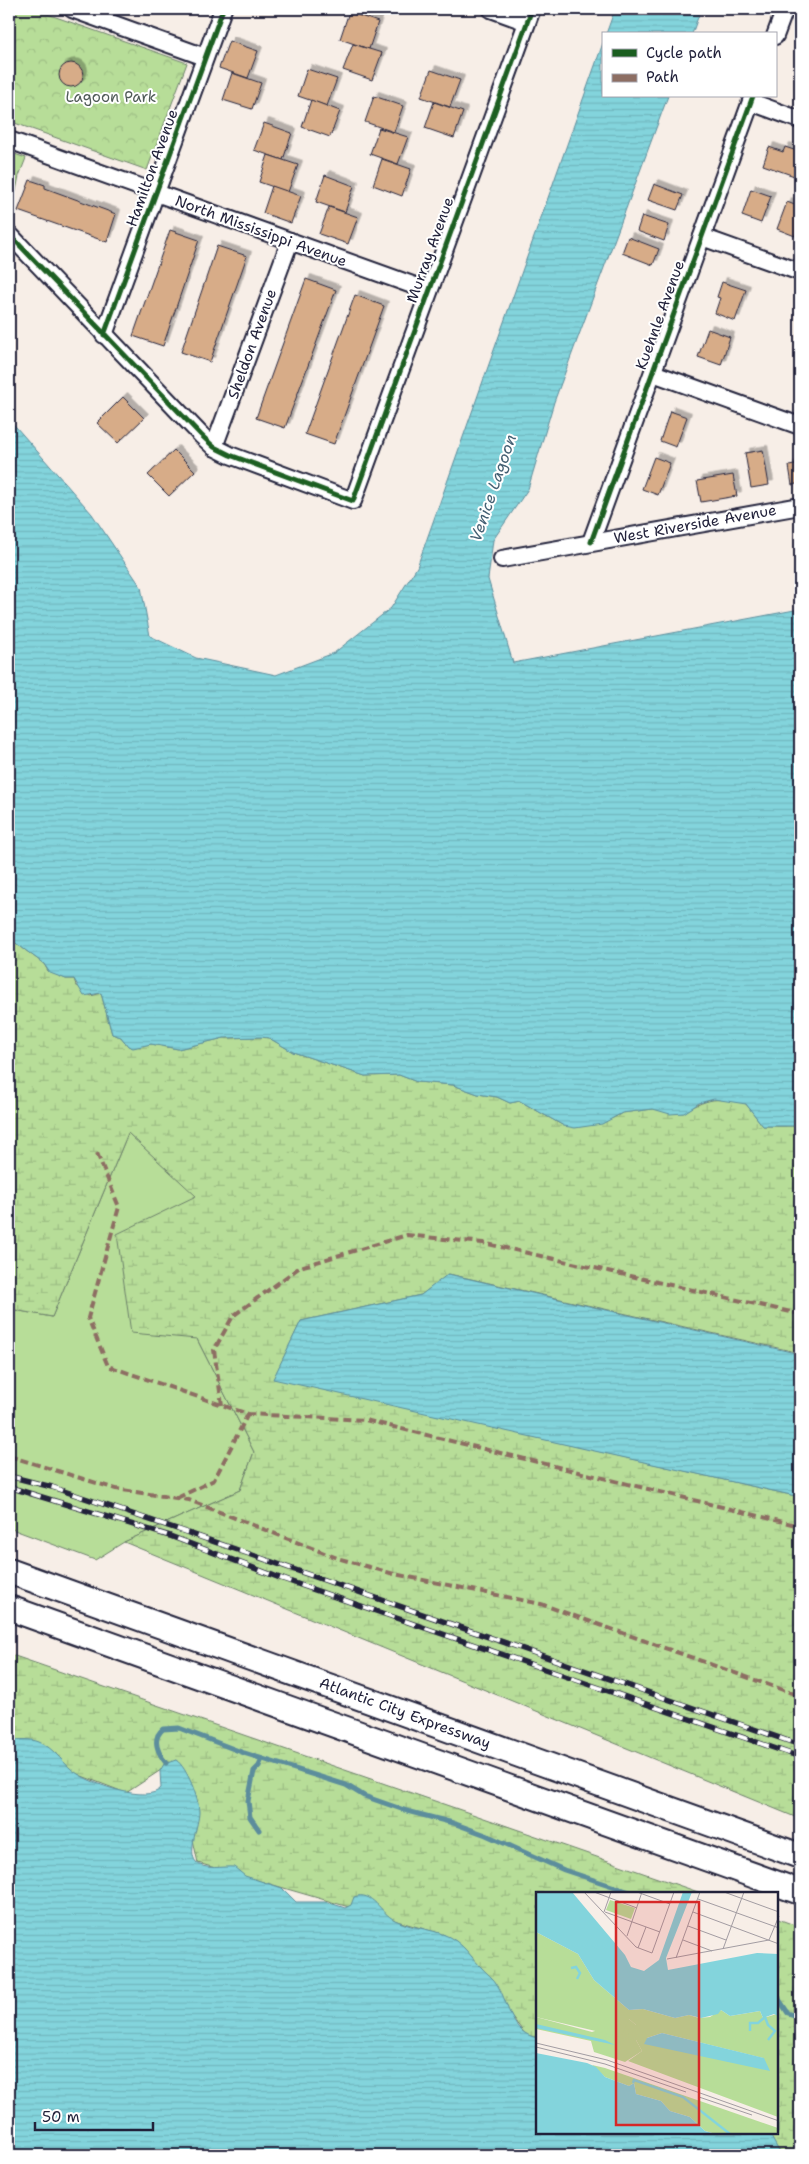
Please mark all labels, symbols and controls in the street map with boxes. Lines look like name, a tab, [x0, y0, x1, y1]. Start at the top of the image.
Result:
legend	[602, 32, 776, 98]
text: Cycle path	[646, 43, 722, 63]
text: Path	[646, 67, 679, 87]
park label: Lagoon Park	[66, 87, 156, 107]
street label: Hamilton Avenue	[121, 106, 183, 230]
street label: North Mississippi Avenue	[172, 191, 350, 271]
street label: Murray Avenue	[402, 194, 458, 306]
street label: Kuehnle Avenue	[631, 258, 689, 372]
street label: Sheldon Avenue	[223, 286, 281, 402]
water label: Venice Lagoon	[465, 432, 521, 544]
street label: West Riverside Avenue	[612, 500, 778, 548]
street label: Atlantic City Expressway	[317, 1673, 493, 1753]
inset map	[536, 1892, 779, 2134]
scale bar	[35, 2099, 152, 2131]
text: 50 m	[42, 2107, 80, 2127]

